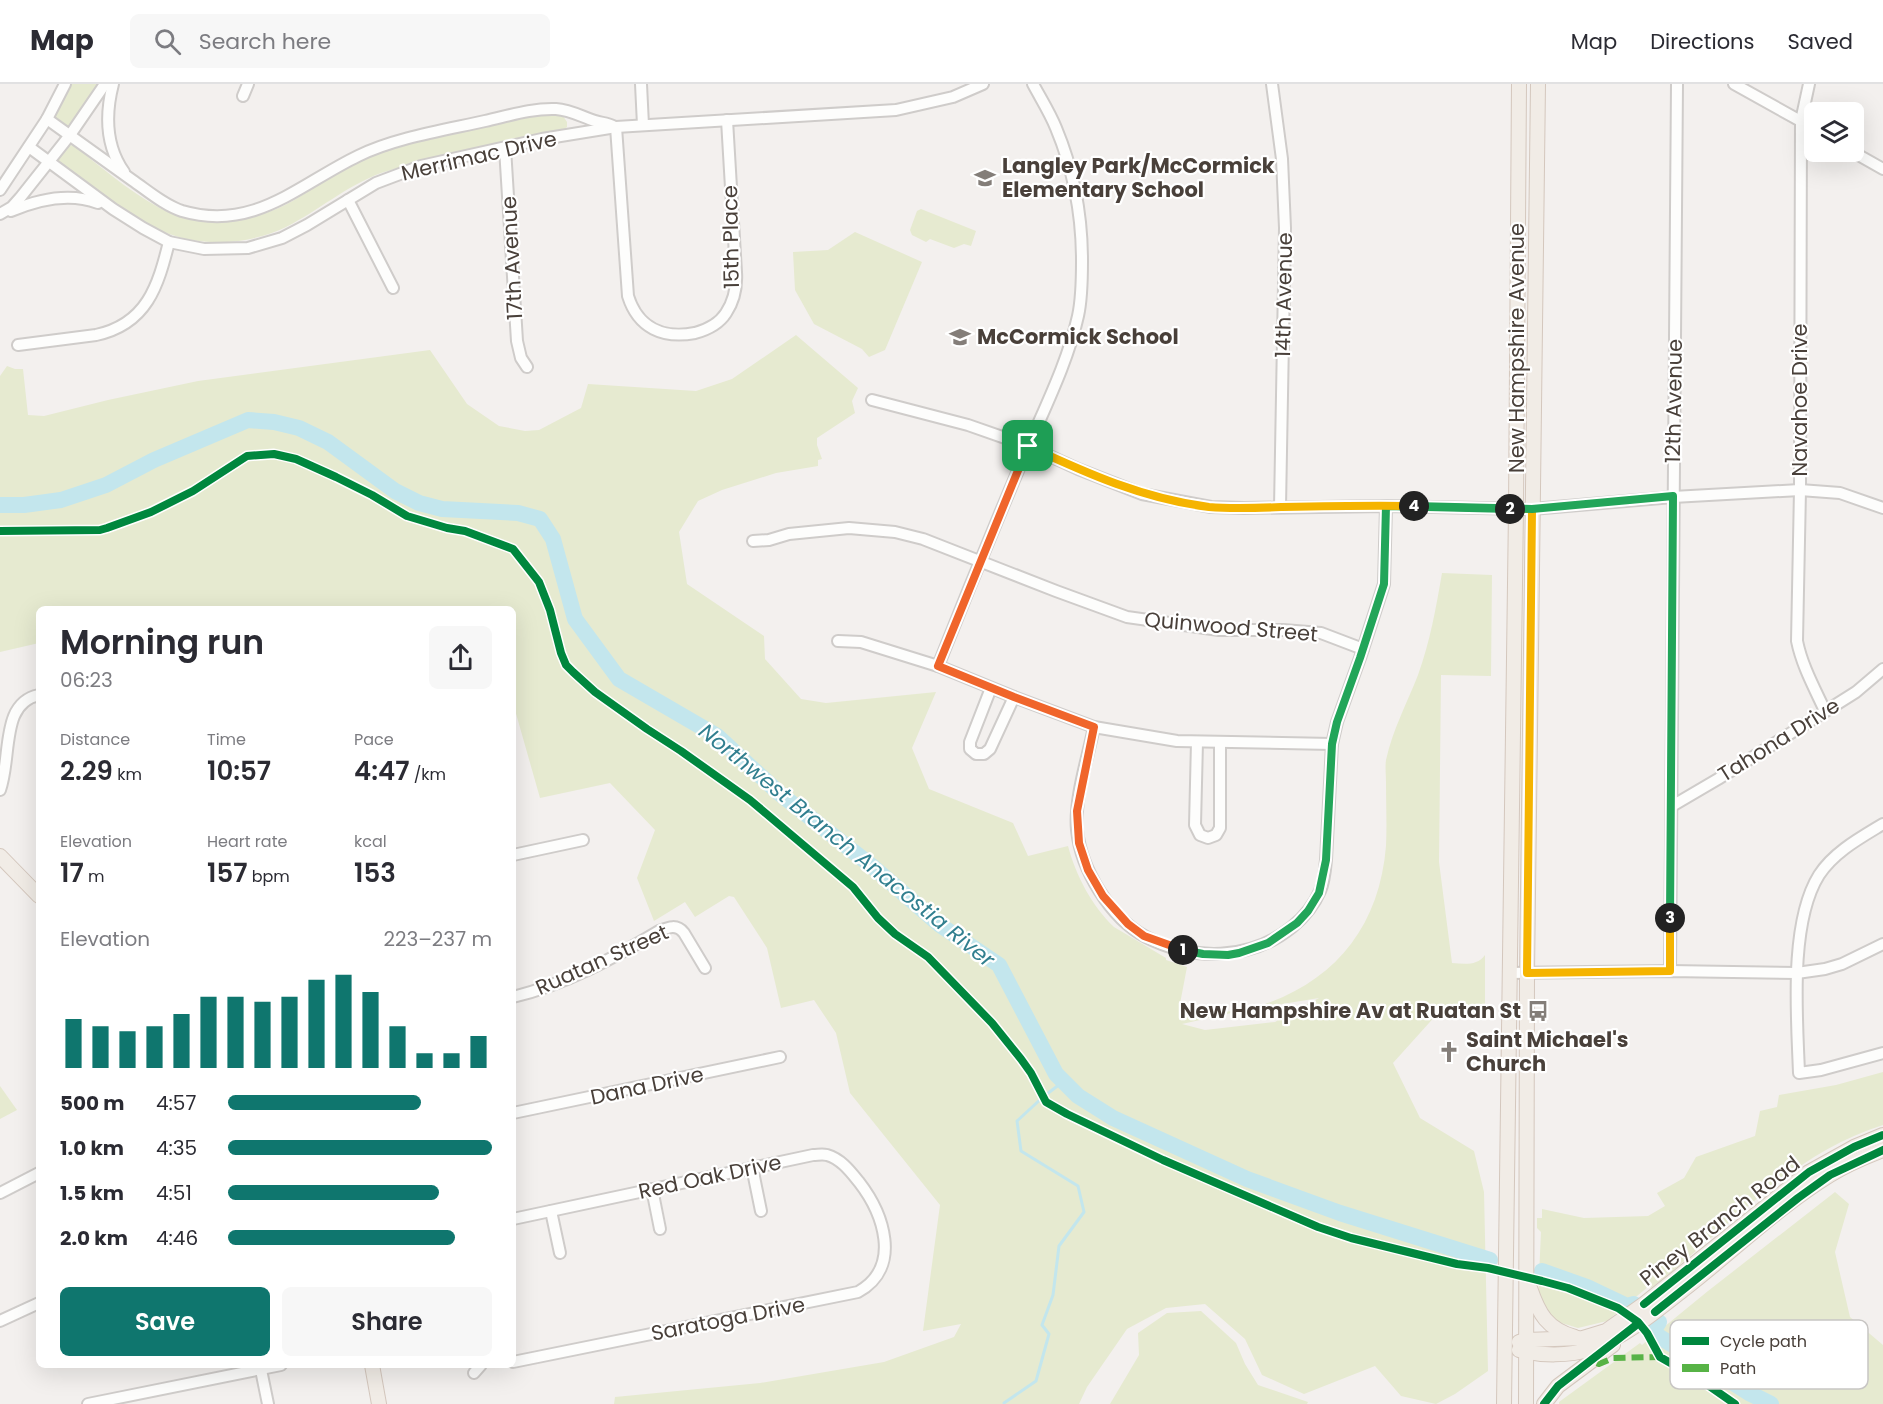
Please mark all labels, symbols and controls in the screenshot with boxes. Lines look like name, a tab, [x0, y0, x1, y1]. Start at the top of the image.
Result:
search box	[130, 14, 550, 68]
text: Map	[30, 21, 94, 60]
icon: search	[151, 25, 184, 58]
text: Search here	[199, 26, 331, 57]
text: Map	[1571, 27, 1617, 56]
text: Directions	[1650, 27, 1754, 56]
text: Saved	[1787, 27, 1853, 56]
map controls	[1804, 102, 1864, 162]
button: layers	[1804, 102, 1864, 162]
street label: Merrimac Drive	[398, 124, 559, 187]
place label: Langley Park/McCormick Elementary School	[1002, 151, 1275, 204]
school or university icon: Langley Park/McCormick Elementary School	[973, 166, 997, 190]
street label: 15th Place	[715, 185, 746, 289]
street label: 17th Avenue	[494, 195, 529, 321]
street label: New Hampshire Avenue	[1502, 223, 1531, 473]
street label: 14th Avenue	[1268, 232, 1299, 358]
place label: McCormick School	[977, 322, 1179, 351]
street label: Navahoe Drive	[1785, 323, 1814, 477]
school or university icon: McCormick School	[948, 325, 972, 349]
street label: 12th Avenue	[1658, 339, 1689, 463]
pin	[1002, 420, 1053, 471]
icon: arrive	[1011, 429, 1044, 462]
pin: 4	[1399, 491, 1429, 521]
text: 4	[1409, 494, 1419, 517]
pin: 2	[1495, 494, 1525, 524]
text: 2	[1505, 497, 1515, 520]
street label: Quinwood Street	[1143, 604, 1319, 649]
text: Morning run	[60, 619, 264, 666]
button: share	[429, 626, 492, 689]
text: 06:23	[60, 666, 113, 694]
street label: Tahona Drive	[1712, 691, 1845, 789]
water label: Northwest Branch Anacostia River	[692, 716, 1002, 975]
text: Distance	[60, 728, 130, 751]
text: Time	[207, 728, 246, 751]
text: Pace	[354, 728, 394, 751]
text: 2.29	[60, 753, 113, 789]
text: 10:57	[207, 753, 271, 789]
text: 4:47	[354, 753, 409, 789]
text: km	[113, 763, 142, 786]
text: /km	[409, 763, 446, 786]
text: Elevation	[60, 830, 132, 853]
text: Heart rate	[207, 830, 287, 853]
text: kcal	[354, 830, 387, 853]
text: 17	[60, 855, 84, 891]
text: 157	[207, 855, 247, 891]
text: 153	[354, 855, 396, 891]
text: m	[84, 865, 104, 888]
text: bpm	[247, 865, 290, 888]
pin: 3	[1655, 903, 1685, 933]
text: 3	[1665, 906, 1675, 929]
street label: Ruatan Street	[531, 917, 673, 1002]
text: Elevation	[60, 925, 150, 953]
text: 223–237 m	[384, 925, 492, 953]
pin: 1	[1168, 935, 1198, 965]
text: 1	[1180, 938, 1186, 961]
place label: New Hampshire Av at Ruatan St	[1180, 996, 1521, 1025]
bus stop icon: New Hampshire Av at Ruatan St	[1526, 999, 1550, 1023]
place label: Saint Michael's Church	[1466, 1025, 1629, 1078]
church icon: Saint Michael's Church	[1437, 1040, 1461, 1064]
street label: Dana Drive	[588, 1059, 706, 1112]
text: 500 m	[60, 1089, 125, 1117]
text: 4:57	[156, 1089, 196, 1117]
text: 1.0 km	[60, 1134, 124, 1162]
text: 4:35	[156, 1134, 197, 1162]
street label: Red Oak Drive	[636, 1147, 784, 1206]
street label: Piney Branch Road	[1634, 1149, 1806, 1292]
text: 1.5 km	[60, 1179, 124, 1207]
text: 4:51	[156, 1179, 192, 1207]
text: 2.0 km	[60, 1224, 128, 1252]
text: 4:46	[156, 1224, 198, 1252]
button: Save	[60, 1287, 270, 1356]
button: Share	[282, 1287, 492, 1356]
street label: Saratoga Drive	[648, 1289, 807, 1348]
legend	[1670, 1320, 1868, 1389]
text: Cycle path	[1720, 1330, 1807, 1353]
text: Path	[1720, 1357, 1756, 1380]

